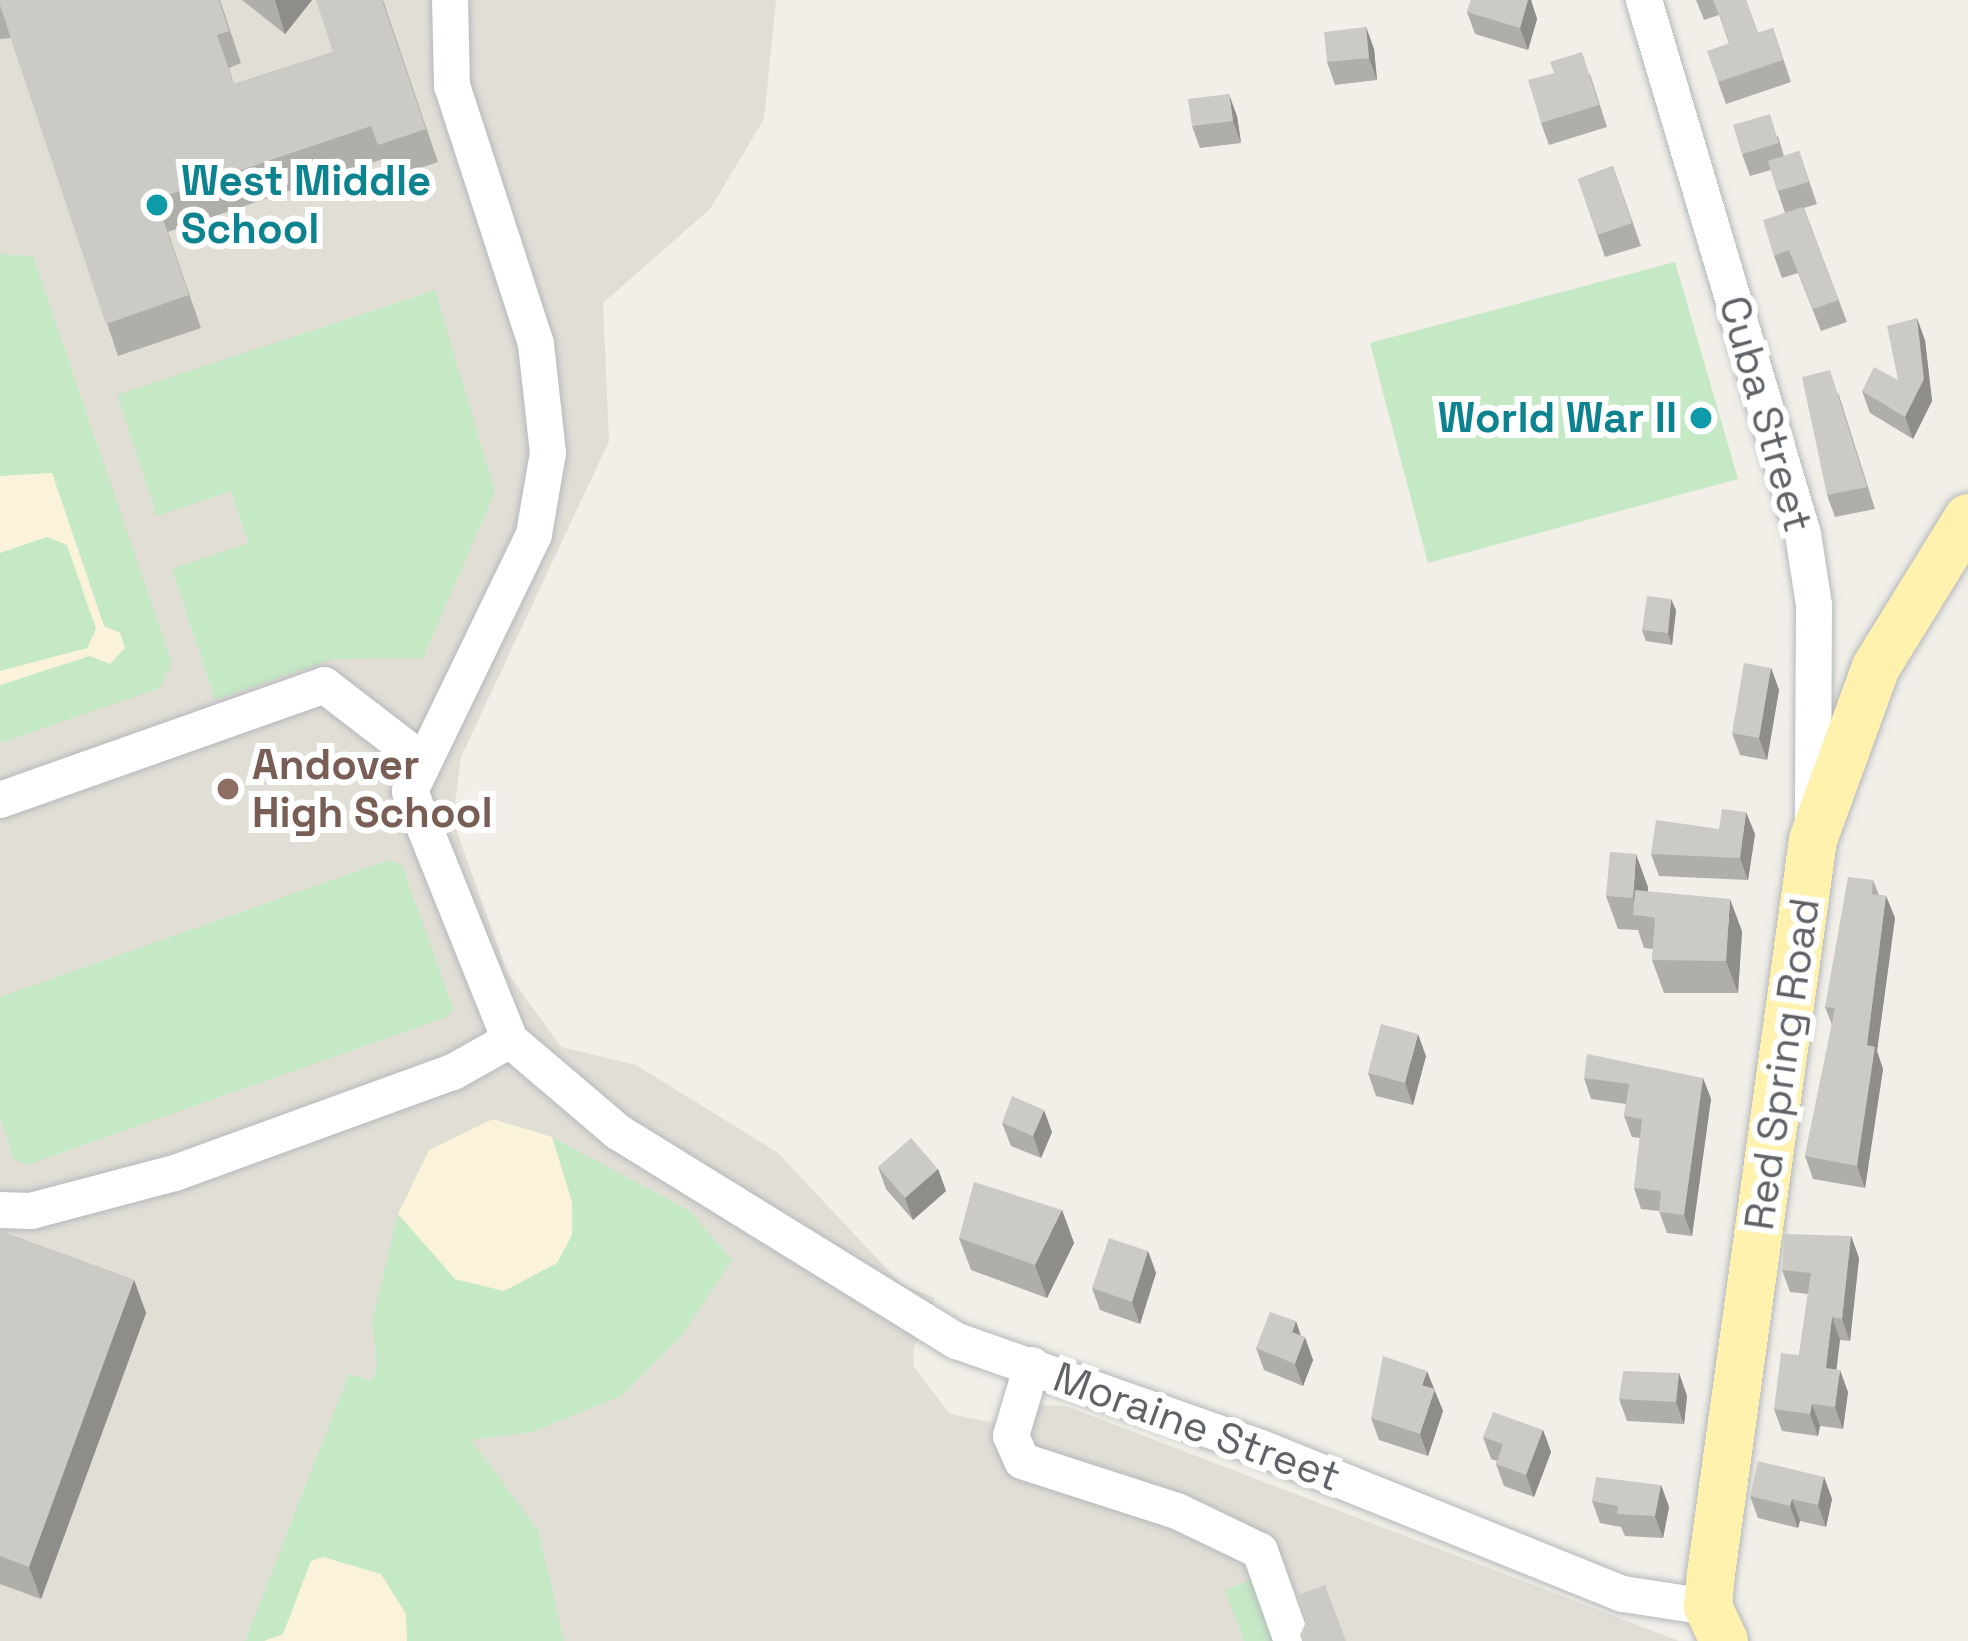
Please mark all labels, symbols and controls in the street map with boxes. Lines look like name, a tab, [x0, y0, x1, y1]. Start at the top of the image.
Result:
place label: West Middle School	[181, 156, 431, 255]
marker: West Middle School	[144, 192, 170, 218]
street label: Cuba Street	[1708, 290, 1824, 538]
place label: World War II	[1437, 393, 1677, 443]
marker: World War II	[1688, 405, 1714, 431]
place label: Andover High School	[252, 740, 493, 838]
marker: Andover High School	[215, 776, 241, 802]
street label: Red Spring Road	[1734, 895, 1830, 1233]
street label: Moraine Street	[1047, 1352, 1347, 1502]

